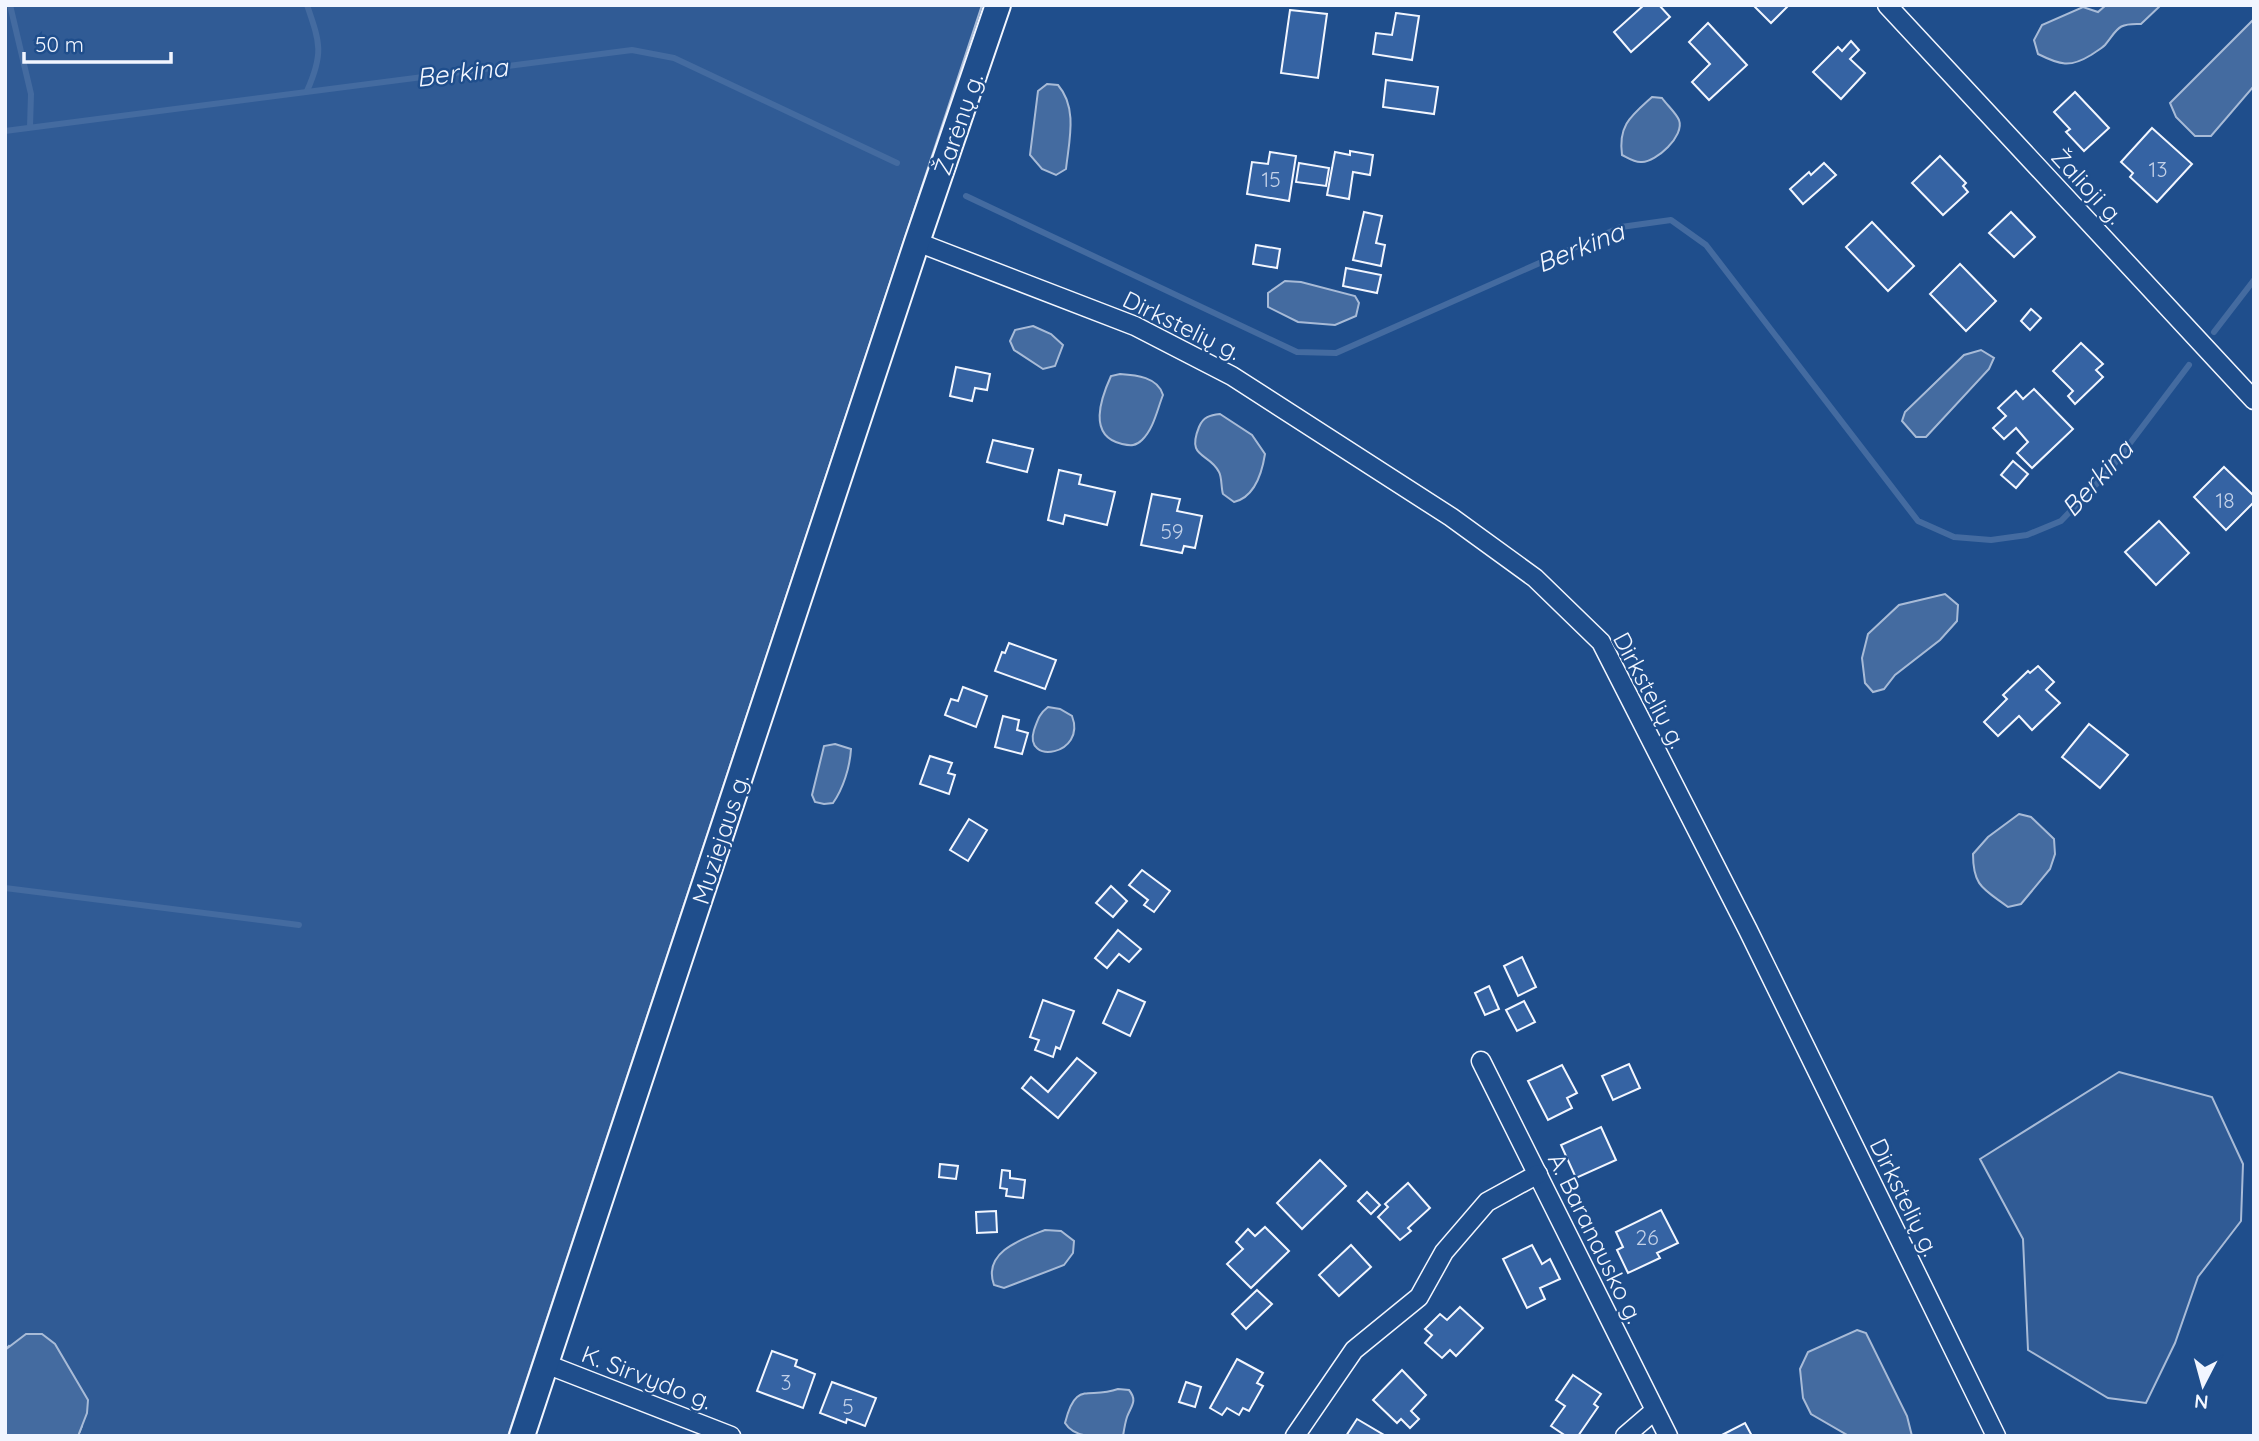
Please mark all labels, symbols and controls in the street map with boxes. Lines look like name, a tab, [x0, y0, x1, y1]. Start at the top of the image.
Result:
scale bar	[24, 21, 172, 65]
text: 50 m	[35, 31, 84, 57]
water label: Berkina	[414, 50, 511, 94]
street label: Žarėnų g.	[927, 69, 989, 179]
street label: Žalioji g.	[2045, 142, 2131, 230]
house number: 13	[2149, 156, 2167, 182]
house number: 15	[1261, 166, 1281, 192]
water label: Berkina	[1531, 214, 1630, 280]
street label: Dirkstelių g.	[1118, 284, 1246, 366]
water label: Berkina	[2054, 432, 2141, 523]
house number: 18	[2215, 487, 2235, 513]
house number: 59	[1160, 518, 1184, 544]
street label: Dirkstelių g.	[1607, 627, 1693, 753]
street label: Muziejaus g.	[685, 770, 755, 908]
street label: Dirkstelių g.	[1864, 1133, 1946, 1261]
street label: A. Baranausko g.	[1542, 1148, 1650, 1328]
house number: 26	[1636, 1224, 1658, 1250]
street label: K. Sirvydo g.	[578, 1338, 716, 1416]
north arrow	[2168, 1350, 2238, 1420]
house number: 3	[780, 1369, 792, 1395]
text: N	[2193, 1389, 2209, 1415]
house number: 5	[842, 1393, 854, 1419]

